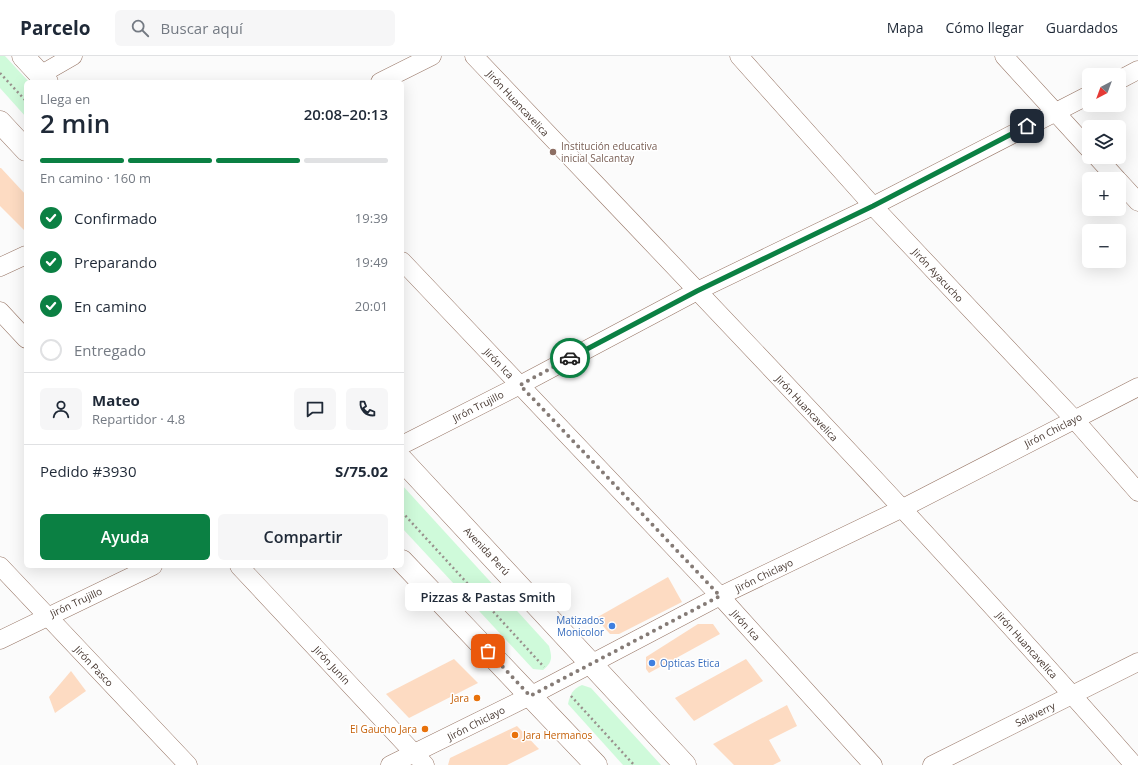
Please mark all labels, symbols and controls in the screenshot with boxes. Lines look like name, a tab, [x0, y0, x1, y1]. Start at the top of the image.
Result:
search box	[115, 10, 395, 46]
text: Parcelo	[20, 15, 91, 41]
icon: search	[129, 17, 151, 39]
text: Buscar aquí	[161, 18, 243, 38]
text: Mapa	[887, 18, 923, 37]
text: Cómo llegar	[945, 18, 1024, 37]
text: Guardados	[1046, 18, 1118, 37]
street label: Jirón Huancavelica	[483, 66, 552, 139]
north arrow	[1082, 68, 1126, 112]
map controls	[1082, 68, 1126, 268]
text: Llega en	[40, 90, 90, 108]
text: 20:08–20:13	[304, 104, 388, 124]
text: 2 min	[40, 105, 110, 141]
pin	[1010, 109, 1044, 143]
icon: home	[1016, 115, 1038, 137]
button: layers	[1082, 120, 1126, 164]
place label: Institución educativa inicial Salcantay	[561, 139, 657, 165]
marker: Institución educativa inicial Salcantay	[548, 147, 558, 157]
text: En camino · 160 m	[40, 169, 151, 187]
button: +	[1082, 172, 1126, 216]
icon: check	[40, 207, 62, 229]
text: Confirmado	[74, 208, 157, 228]
text: 19:39	[355, 209, 388, 227]
button: −	[1082, 224, 1126, 268]
street label: Jirón Ayacucho	[909, 244, 967, 305]
icon: check	[40, 251, 62, 273]
text: Preparando	[74, 252, 157, 272]
text: 19:49	[355, 253, 388, 271]
icon: check	[40, 295, 62, 317]
text: En camino	[74, 296, 147, 316]
text: 20:01	[355, 297, 388, 315]
courier	[550, 338, 590, 378]
text: Entregado	[74, 340, 146, 360]
street label: Jirón Ica	[480, 344, 517, 381]
icon: car	[559, 347, 581, 369]
street label: Jirón Huancavelica	[772, 371, 841, 444]
street label: Jirón Trujillo	[449, 387, 506, 425]
button: person	[40, 388, 82, 430]
button: chat	[294, 388, 336, 430]
button: phone	[346, 388, 388, 430]
text: Mateo	[92, 390, 140, 410]
street label: Jirón Chiclayo	[1021, 409, 1084, 451]
text: Repartidor · 4.8	[92, 410, 185, 428]
text: Pedido #3930	[40, 461, 137, 481]
text: S/75.02	[335, 461, 388, 481]
button: Ayuda	[40, 514, 210, 560]
button: Compartir	[218, 514, 388, 560]
street label: Avenida Perú	[461, 524, 513, 578]
street label: Jirón Chiclayo	[732, 555, 795, 596]
callout: Pizzas & Pastas Smith	[405, 583, 571, 611]
street label: Jirón Trujillo	[47, 584, 104, 621]
text: Pizzas & Pastas Smith	[420, 588, 556, 606]
street label: Jirón Ica	[728, 606, 764, 644]
street label: Jirón Huancavelica	[992, 608, 1061, 681]
place label: Matizados Monicolor	[556, 613, 604, 639]
marker: Matizados Monicolor	[607, 621, 617, 631]
pin	[471, 634, 505, 668]
icon: bag	[477, 640, 499, 662]
street label: Jirón Pasco	[71, 642, 117, 689]
street label: Jirón Junín	[310, 642, 353, 687]
place label: Opticas Etica	[660, 656, 720, 670]
marker: Opticas Etica	[647, 658, 657, 668]
place label: Jara	[450, 691, 469, 705]
marker: Jara	[472, 693, 482, 703]
street label: Salaverry	[1013, 698, 1058, 730]
street label: Jirón Chiclayo	[444, 702, 507, 744]
place label: El Gaucho Jara	[350, 722, 417, 736]
marker: El Gaucho Jara	[420, 724, 430, 734]
place label: Jara Hermanos	[522, 728, 593, 742]
marker: Jara Hermanos	[510, 730, 520, 740]

